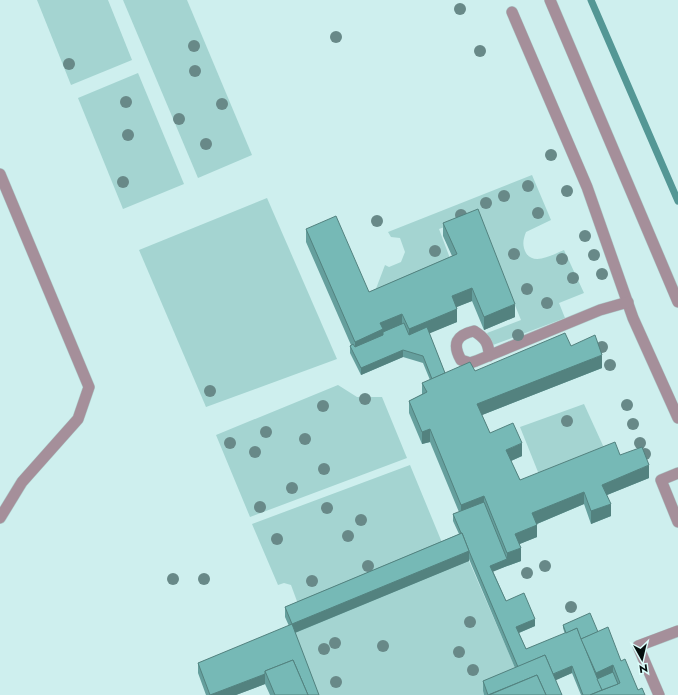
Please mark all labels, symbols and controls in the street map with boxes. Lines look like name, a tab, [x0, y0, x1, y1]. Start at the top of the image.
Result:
north arrow	[622, 639, 662, 679]
text: N	[638, 660, 649, 677]

